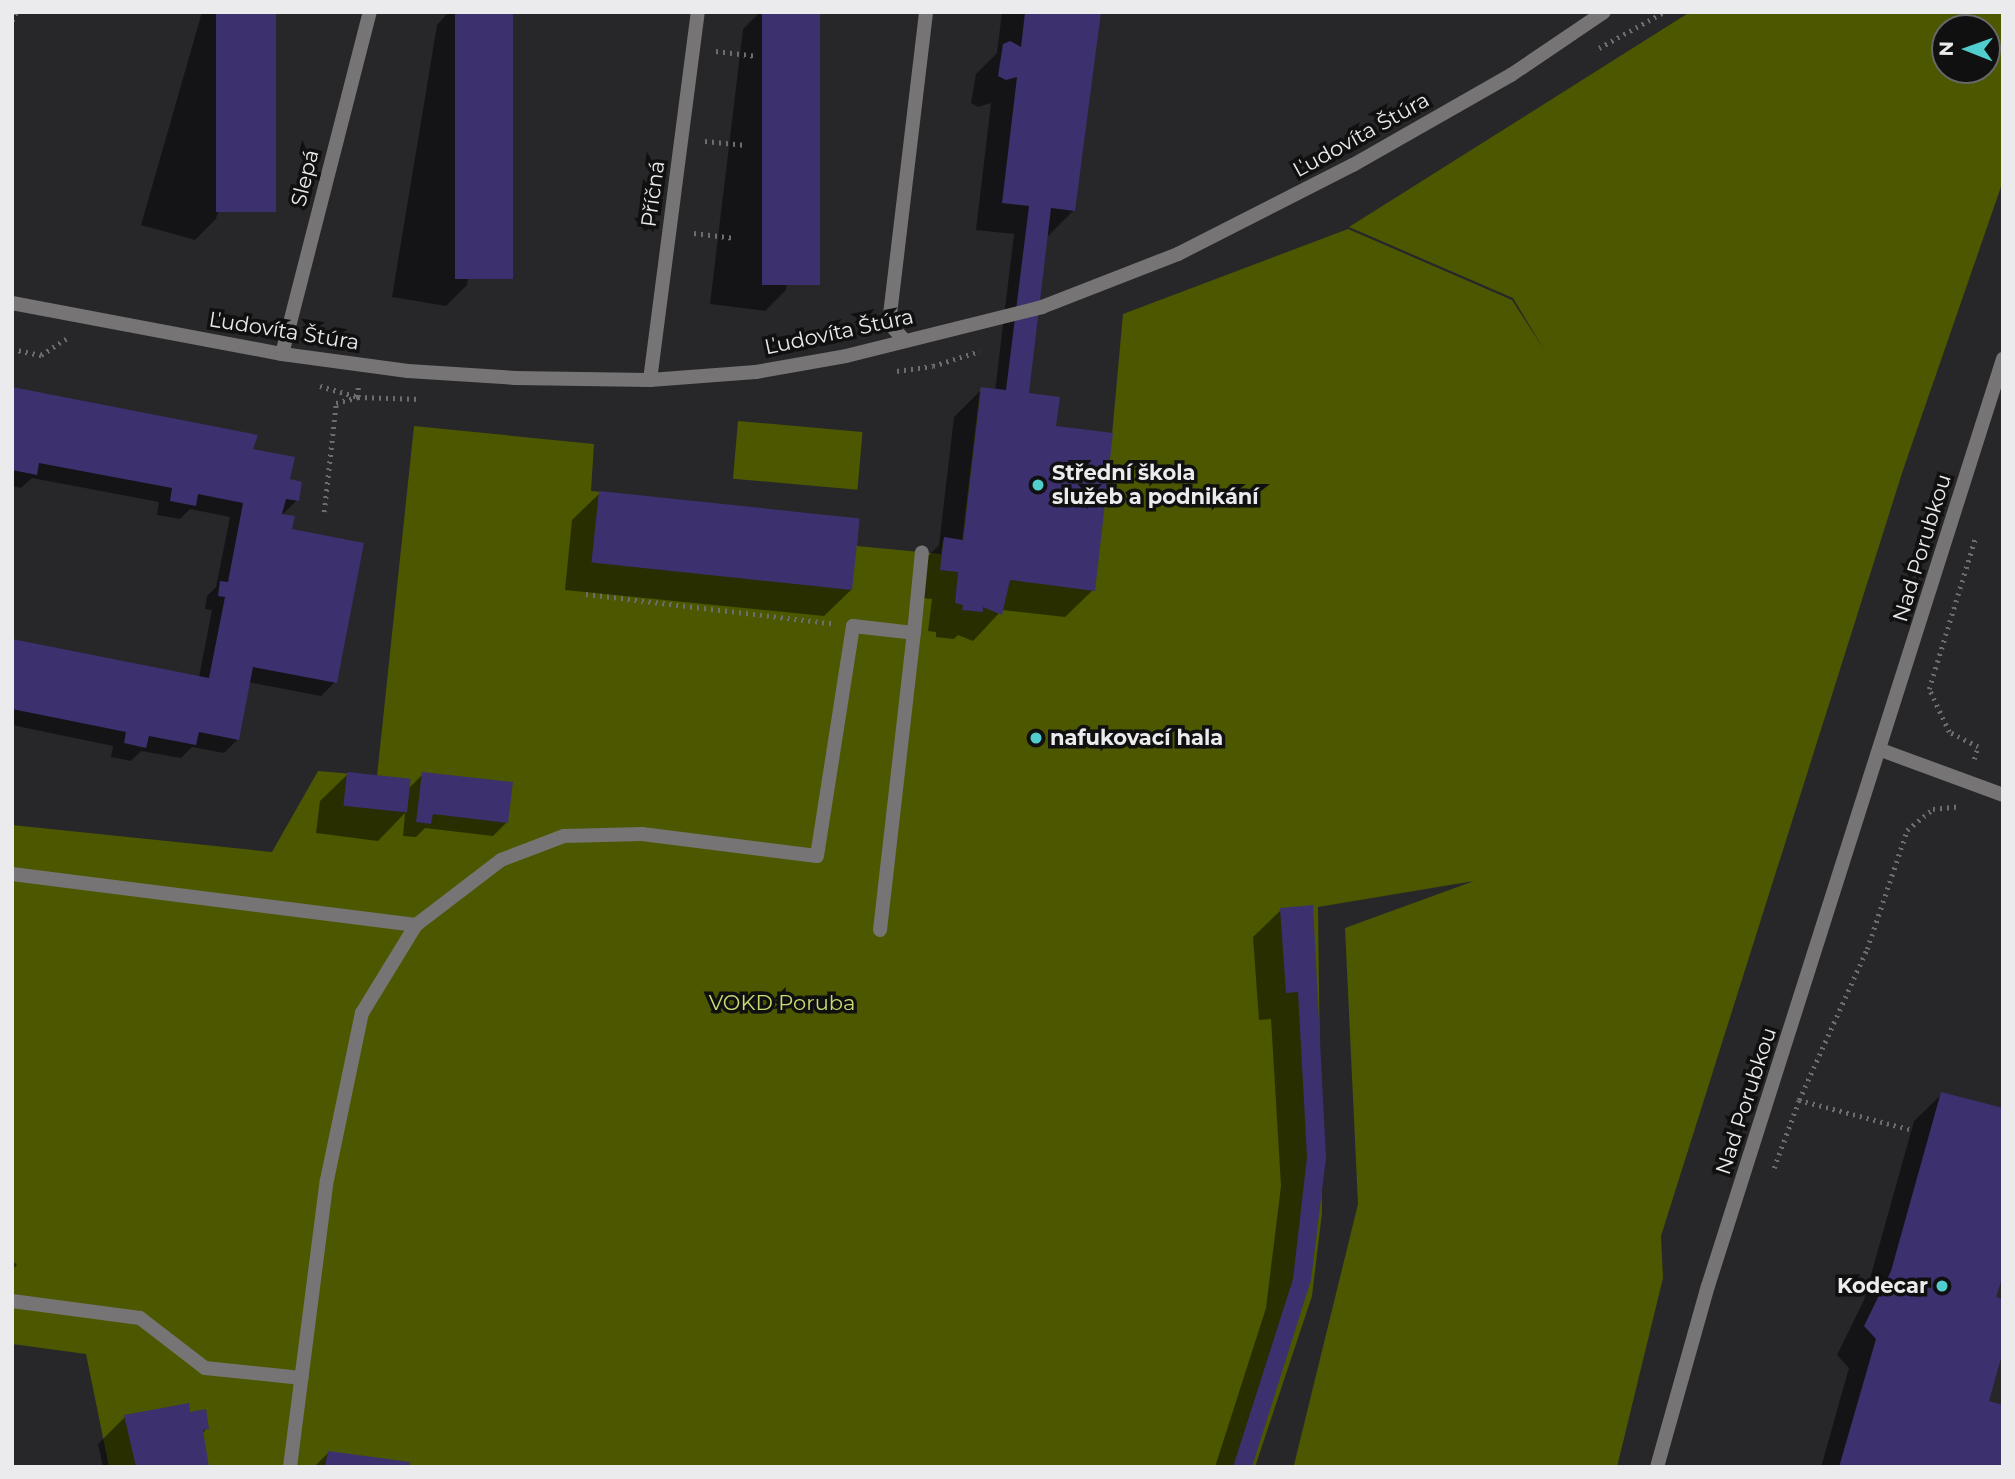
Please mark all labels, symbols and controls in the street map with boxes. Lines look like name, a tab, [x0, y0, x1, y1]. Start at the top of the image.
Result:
north arrow	[1931, 14, 2001, 84]
text: N	[1935, 41, 1958, 57]
street label: Ľudovíta Štúra	[1289, 87, 1433, 183]
street label: Slepá	[286, 147, 324, 209]
street label: Příčná	[636, 159, 670, 229]
street label: Ľudovíta Štúra	[762, 304, 916, 360]
street label: Ľudovíta Štúra	[207, 307, 361, 355]
place label: Střední škola služeb a podnikání	[1052, 460, 1259, 510]
street label: Nad Porubkou	[1888, 471, 1956, 625]
marker: Střední škola služeb a podnikání	[1030, 477, 1046, 493]
place label: nafukovací hala	[1050, 725, 1223, 751]
marker: nafukovací hala	[1028, 730, 1044, 746]
park label: VOKD Poruba	[709, 990, 855, 1016]
street label: Nad Porubkou	[1710, 1024, 1782, 1178]
place label: Kodecar	[1837, 1273, 1928, 1299]
marker: Kodecar	[1934, 1278, 1950, 1294]

